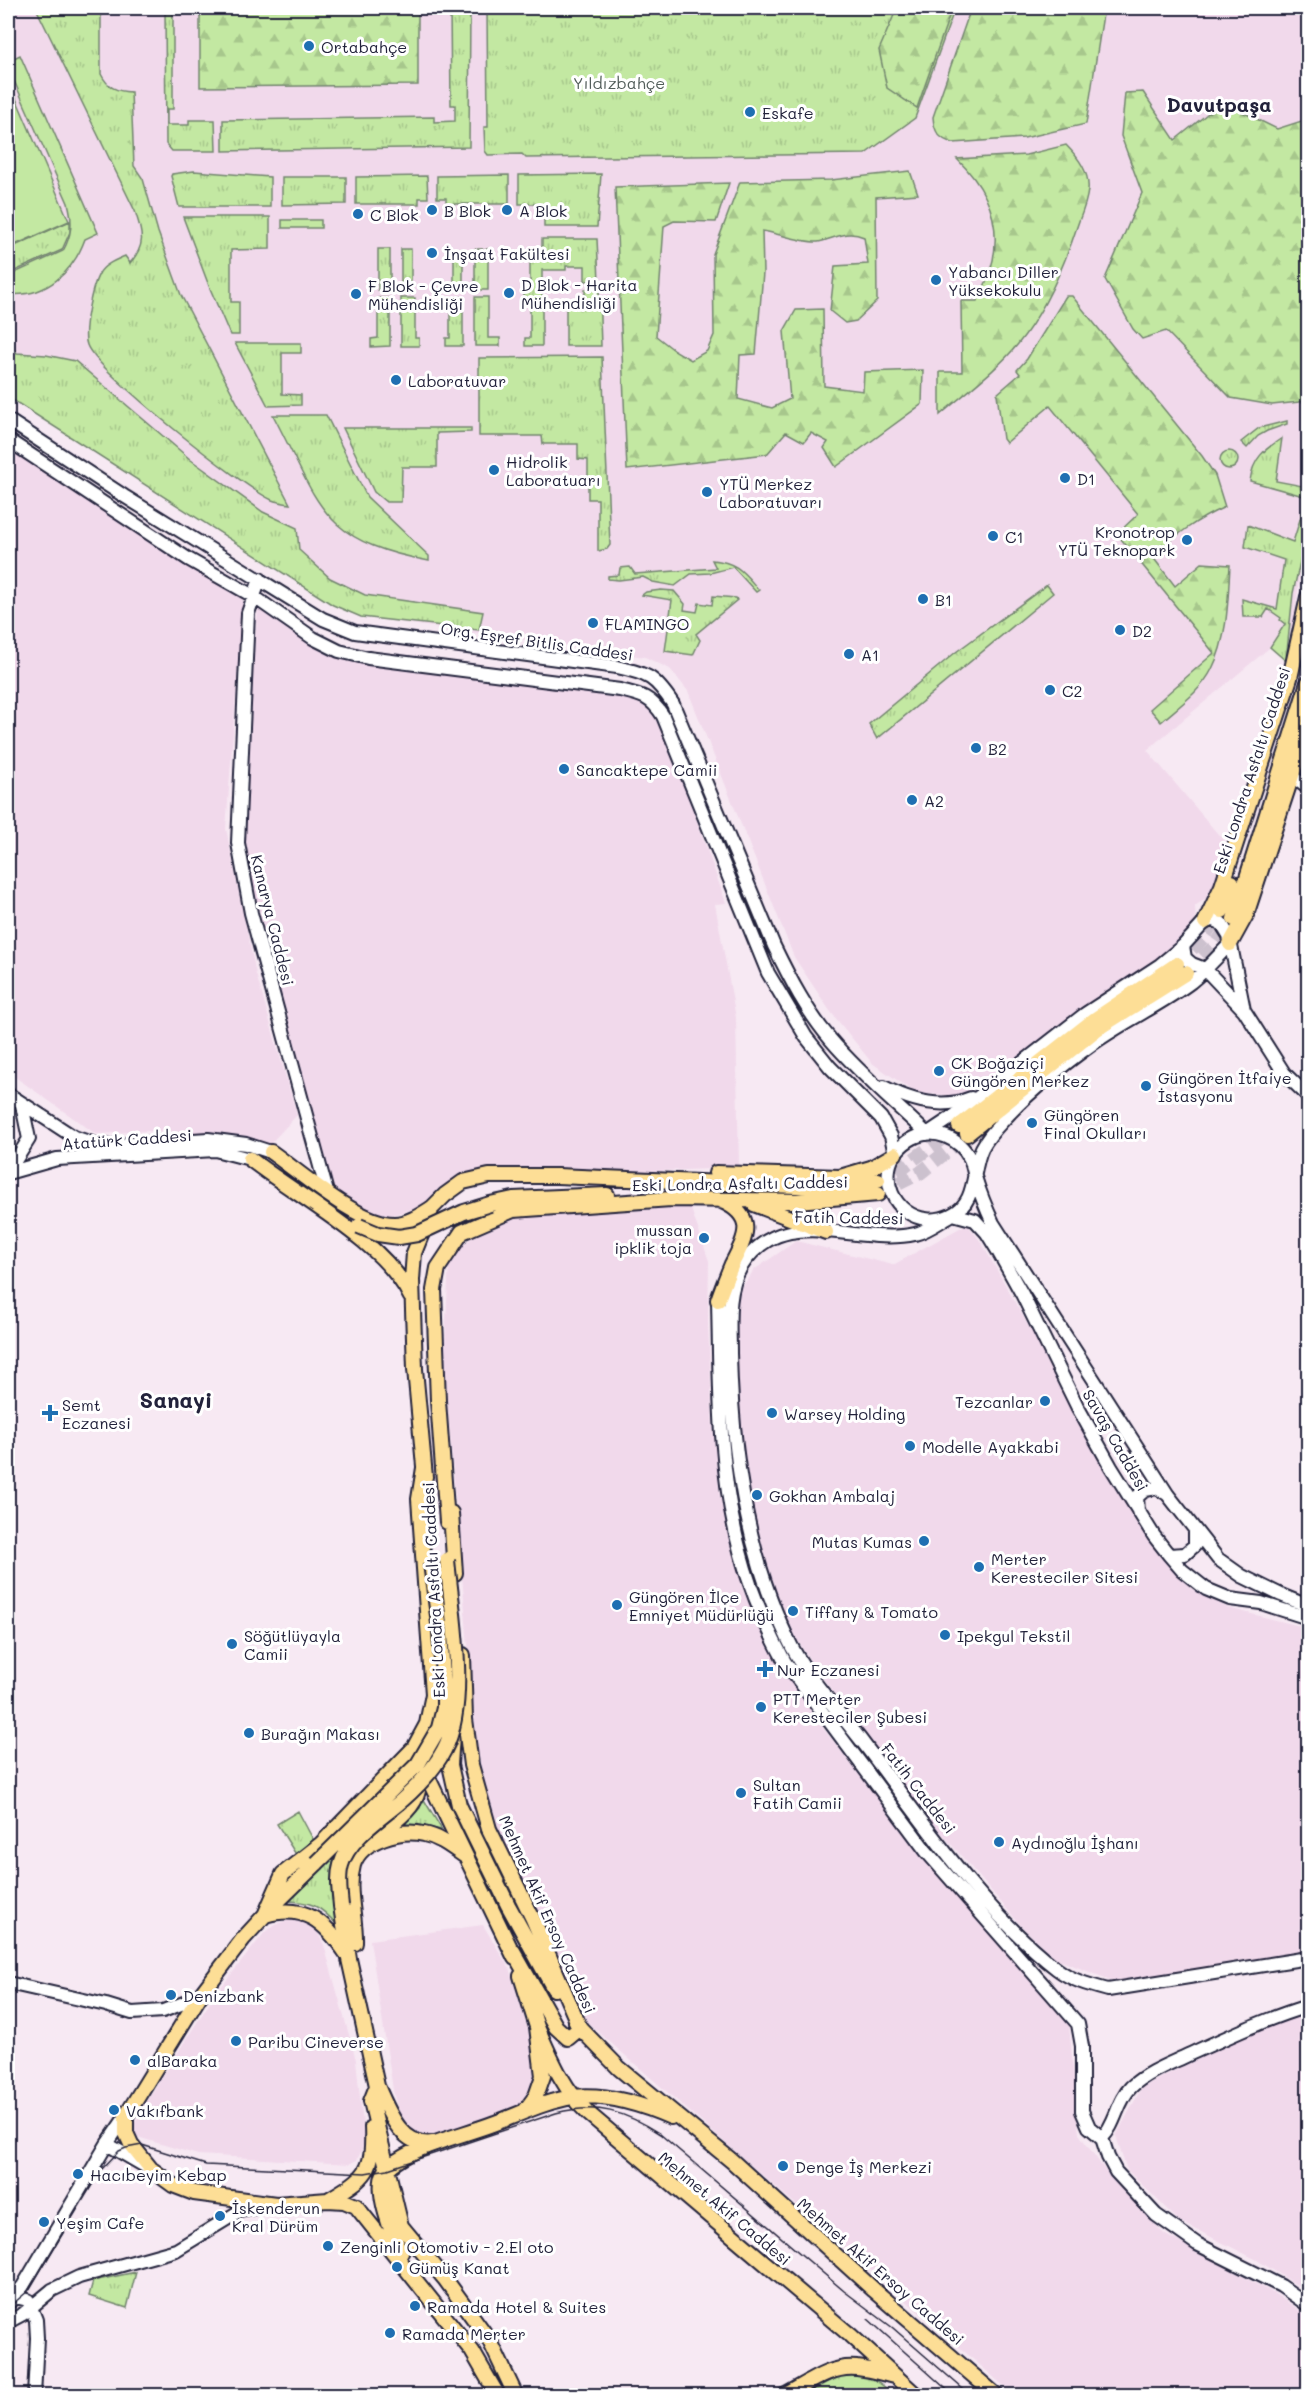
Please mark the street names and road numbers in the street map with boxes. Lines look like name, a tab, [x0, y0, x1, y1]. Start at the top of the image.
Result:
street label: Org. Eşref Bitlis Caddesi	[439, 617, 635, 665]
street label: Eski Londra Asfaltı Caddesi	[1208, 664, 1294, 876]
street label: Kanarya Caddesi	[247, 852, 299, 988]
street label: Atatürk Caddesi	[62, 1124, 192, 1154]
street label: Eski Londra Asfaltı Caddesi	[632, 1171, 848, 1195]
street label: Fatih Caddesi	[794, 1206, 904, 1228]
street label: Savaş Caddesi	[1078, 1385, 1154, 1495]
street label: Eski Londra Asfaltı Caddesi	[417, 1482, 449, 1698]
street label: Fatih Caddesi	[877, 1738, 961, 1838]
street label: Mehmet Akif Ersoy Caddesi	[495, 1812, 601, 2016]
street label: Mehmet Akif Caddesi	[654, 2146, 796, 2270]
street label: Mehmet Akif Ersoy Caddesi	[793, 2193, 969, 2349]

